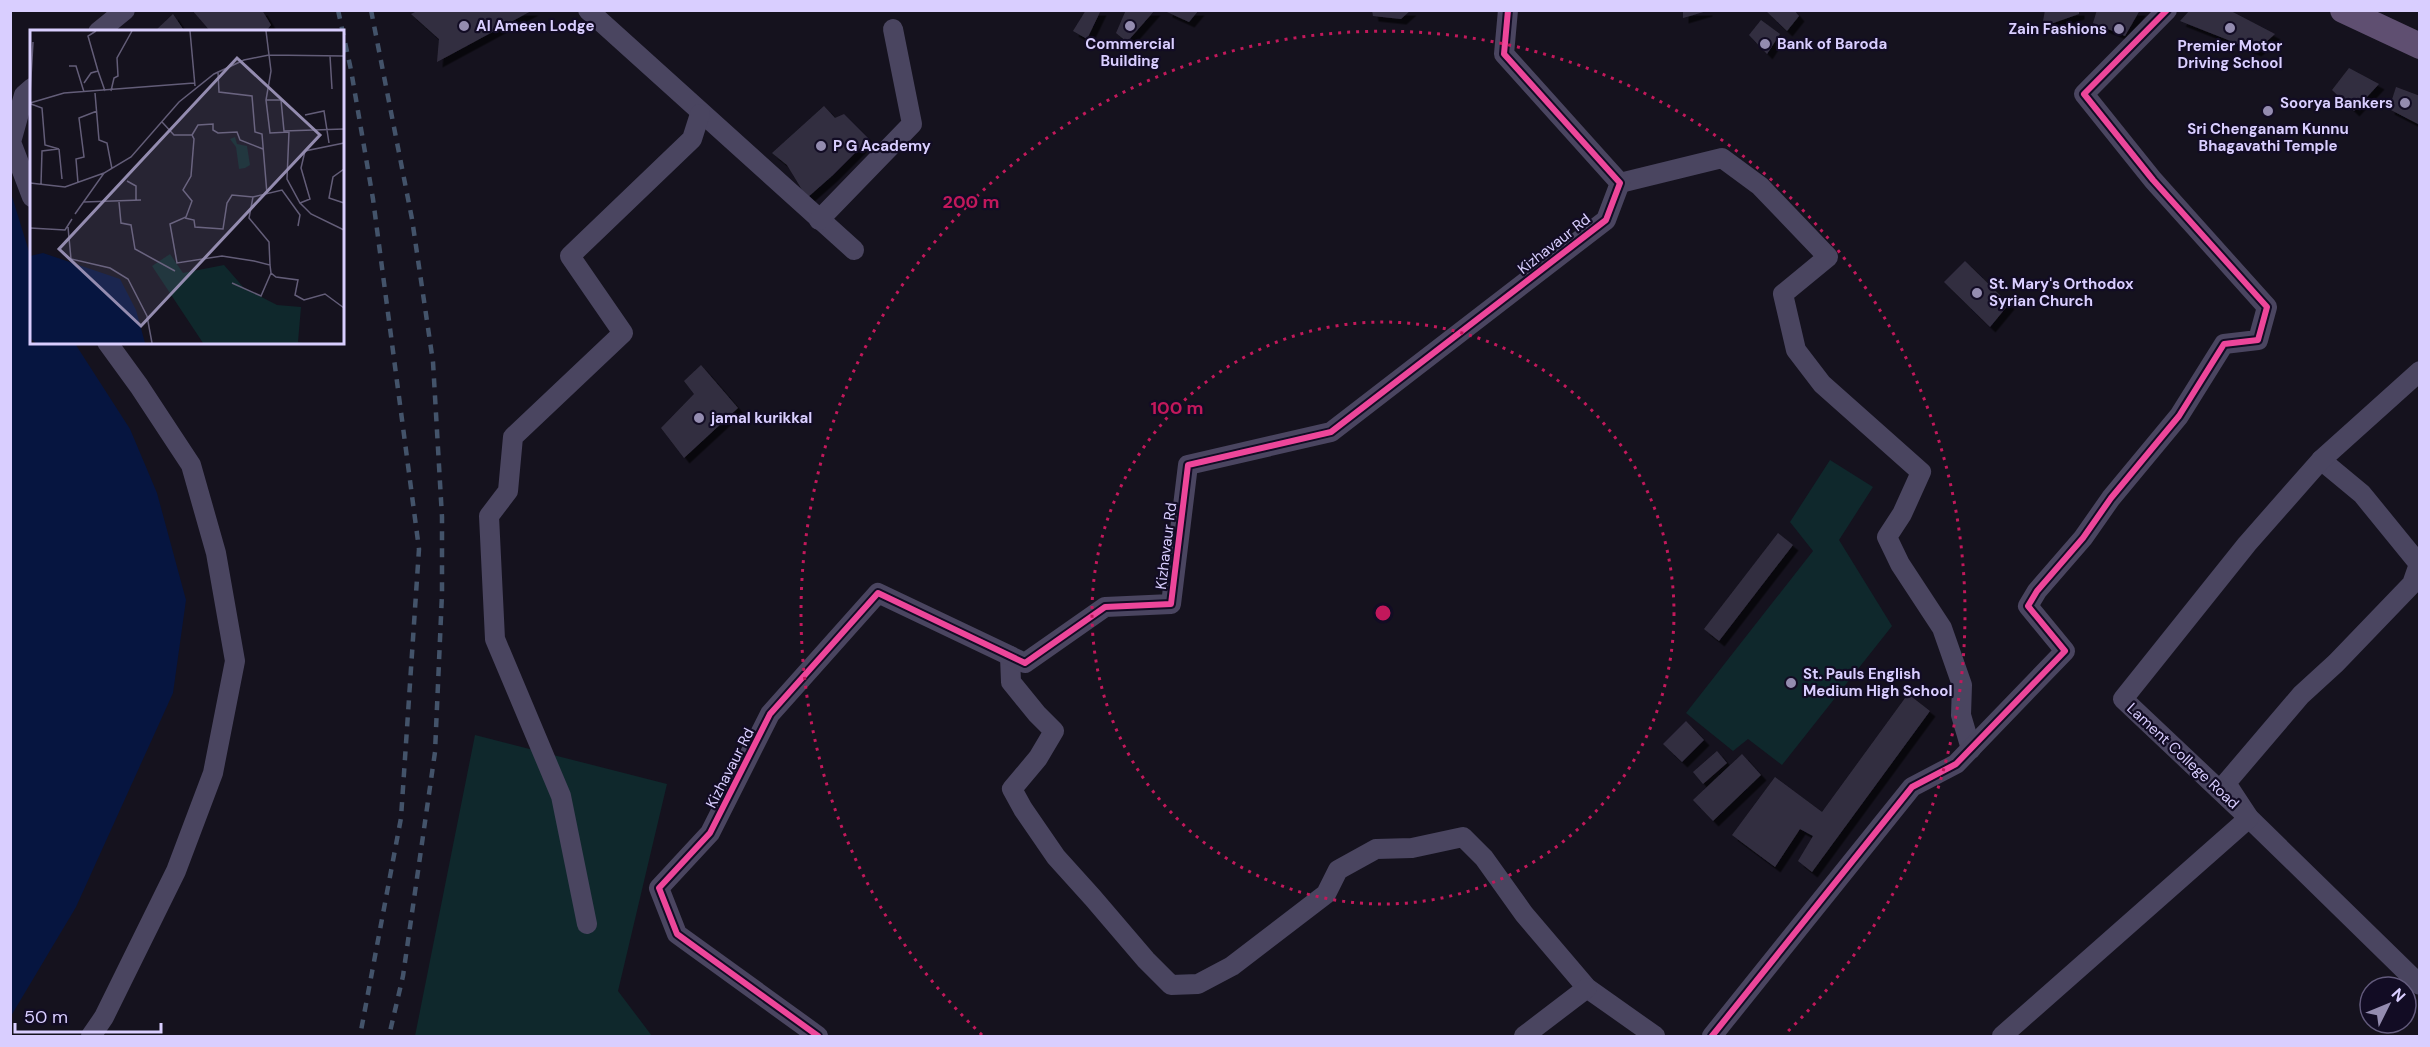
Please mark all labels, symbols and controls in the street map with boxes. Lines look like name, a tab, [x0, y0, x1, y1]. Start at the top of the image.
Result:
place label: Al Ameen Lodge	[476, 16, 594, 36]
marker: Al Ameen Lodge	[457, 19, 471, 33]
marker: Commercial Building	[1123, 19, 1137, 33]
place label: Zain Fashions	[2008, 19, 2107, 39]
marker: Premier Motor Driving School	[2223, 21, 2237, 35]
marker: Zain Fashions	[2112, 22, 2126, 36]
inset map	[30, 30, 344, 344]
place label: Commercial Building	[1085, 34, 1175, 71]
place label: Bank of Baroda	[1777, 34, 1887, 54]
place label: Premier Motor Driving School	[2178, 36, 2282, 73]
marker: Bank of Baroda	[1758, 37, 1772, 51]
place label: Soorya Bankers	[2280, 93, 2393, 113]
marker: Soorya Bankers	[2398, 96, 2412, 110]
marker: Sri Chenganam Kunnu Bhagavathi Temple	[2261, 104, 2275, 118]
place label: Sri Chenganam Kunnu Bhagavathi Temple	[2187, 119, 2349, 156]
place label: P G Academy	[833, 136, 931, 156]
marker: P G Academy	[814, 139, 828, 153]
text: 200 m	[943, 190, 999, 214]
street label: Kizhavaur Rd	[1513, 209, 1595, 279]
place label: St. Mary's Orthodox Syrian Church	[1989, 274, 2134, 311]
marker: St. Mary's Orthodox Syrian Church	[1970, 286, 1984, 300]
text: 100 m	[1150, 396, 1204, 420]
place label: jamal kurikkal	[710, 408, 812, 428]
marker: jamal kurikkal	[692, 411, 706, 425]
street label: Kizhavaur Rd	[1151, 501, 1181, 591]
centre of rings	[1373, 603, 1393, 623]
place label: St. Pauls English Medium High School	[1803, 664, 1952, 701]
marker: St. Pauls English Medium High School	[1784, 676, 1798, 690]
street label: Lament College Road	[2123, 699, 2243, 813]
street label: Kizhavaur Rd	[701, 725, 759, 811]
north arrow	[2358, 975, 2418, 1035]
text: N	[2387, 984, 2410, 1007]
scale bar	[15, 996, 160, 1034]
text: 50 m	[24, 1005, 68, 1029]

